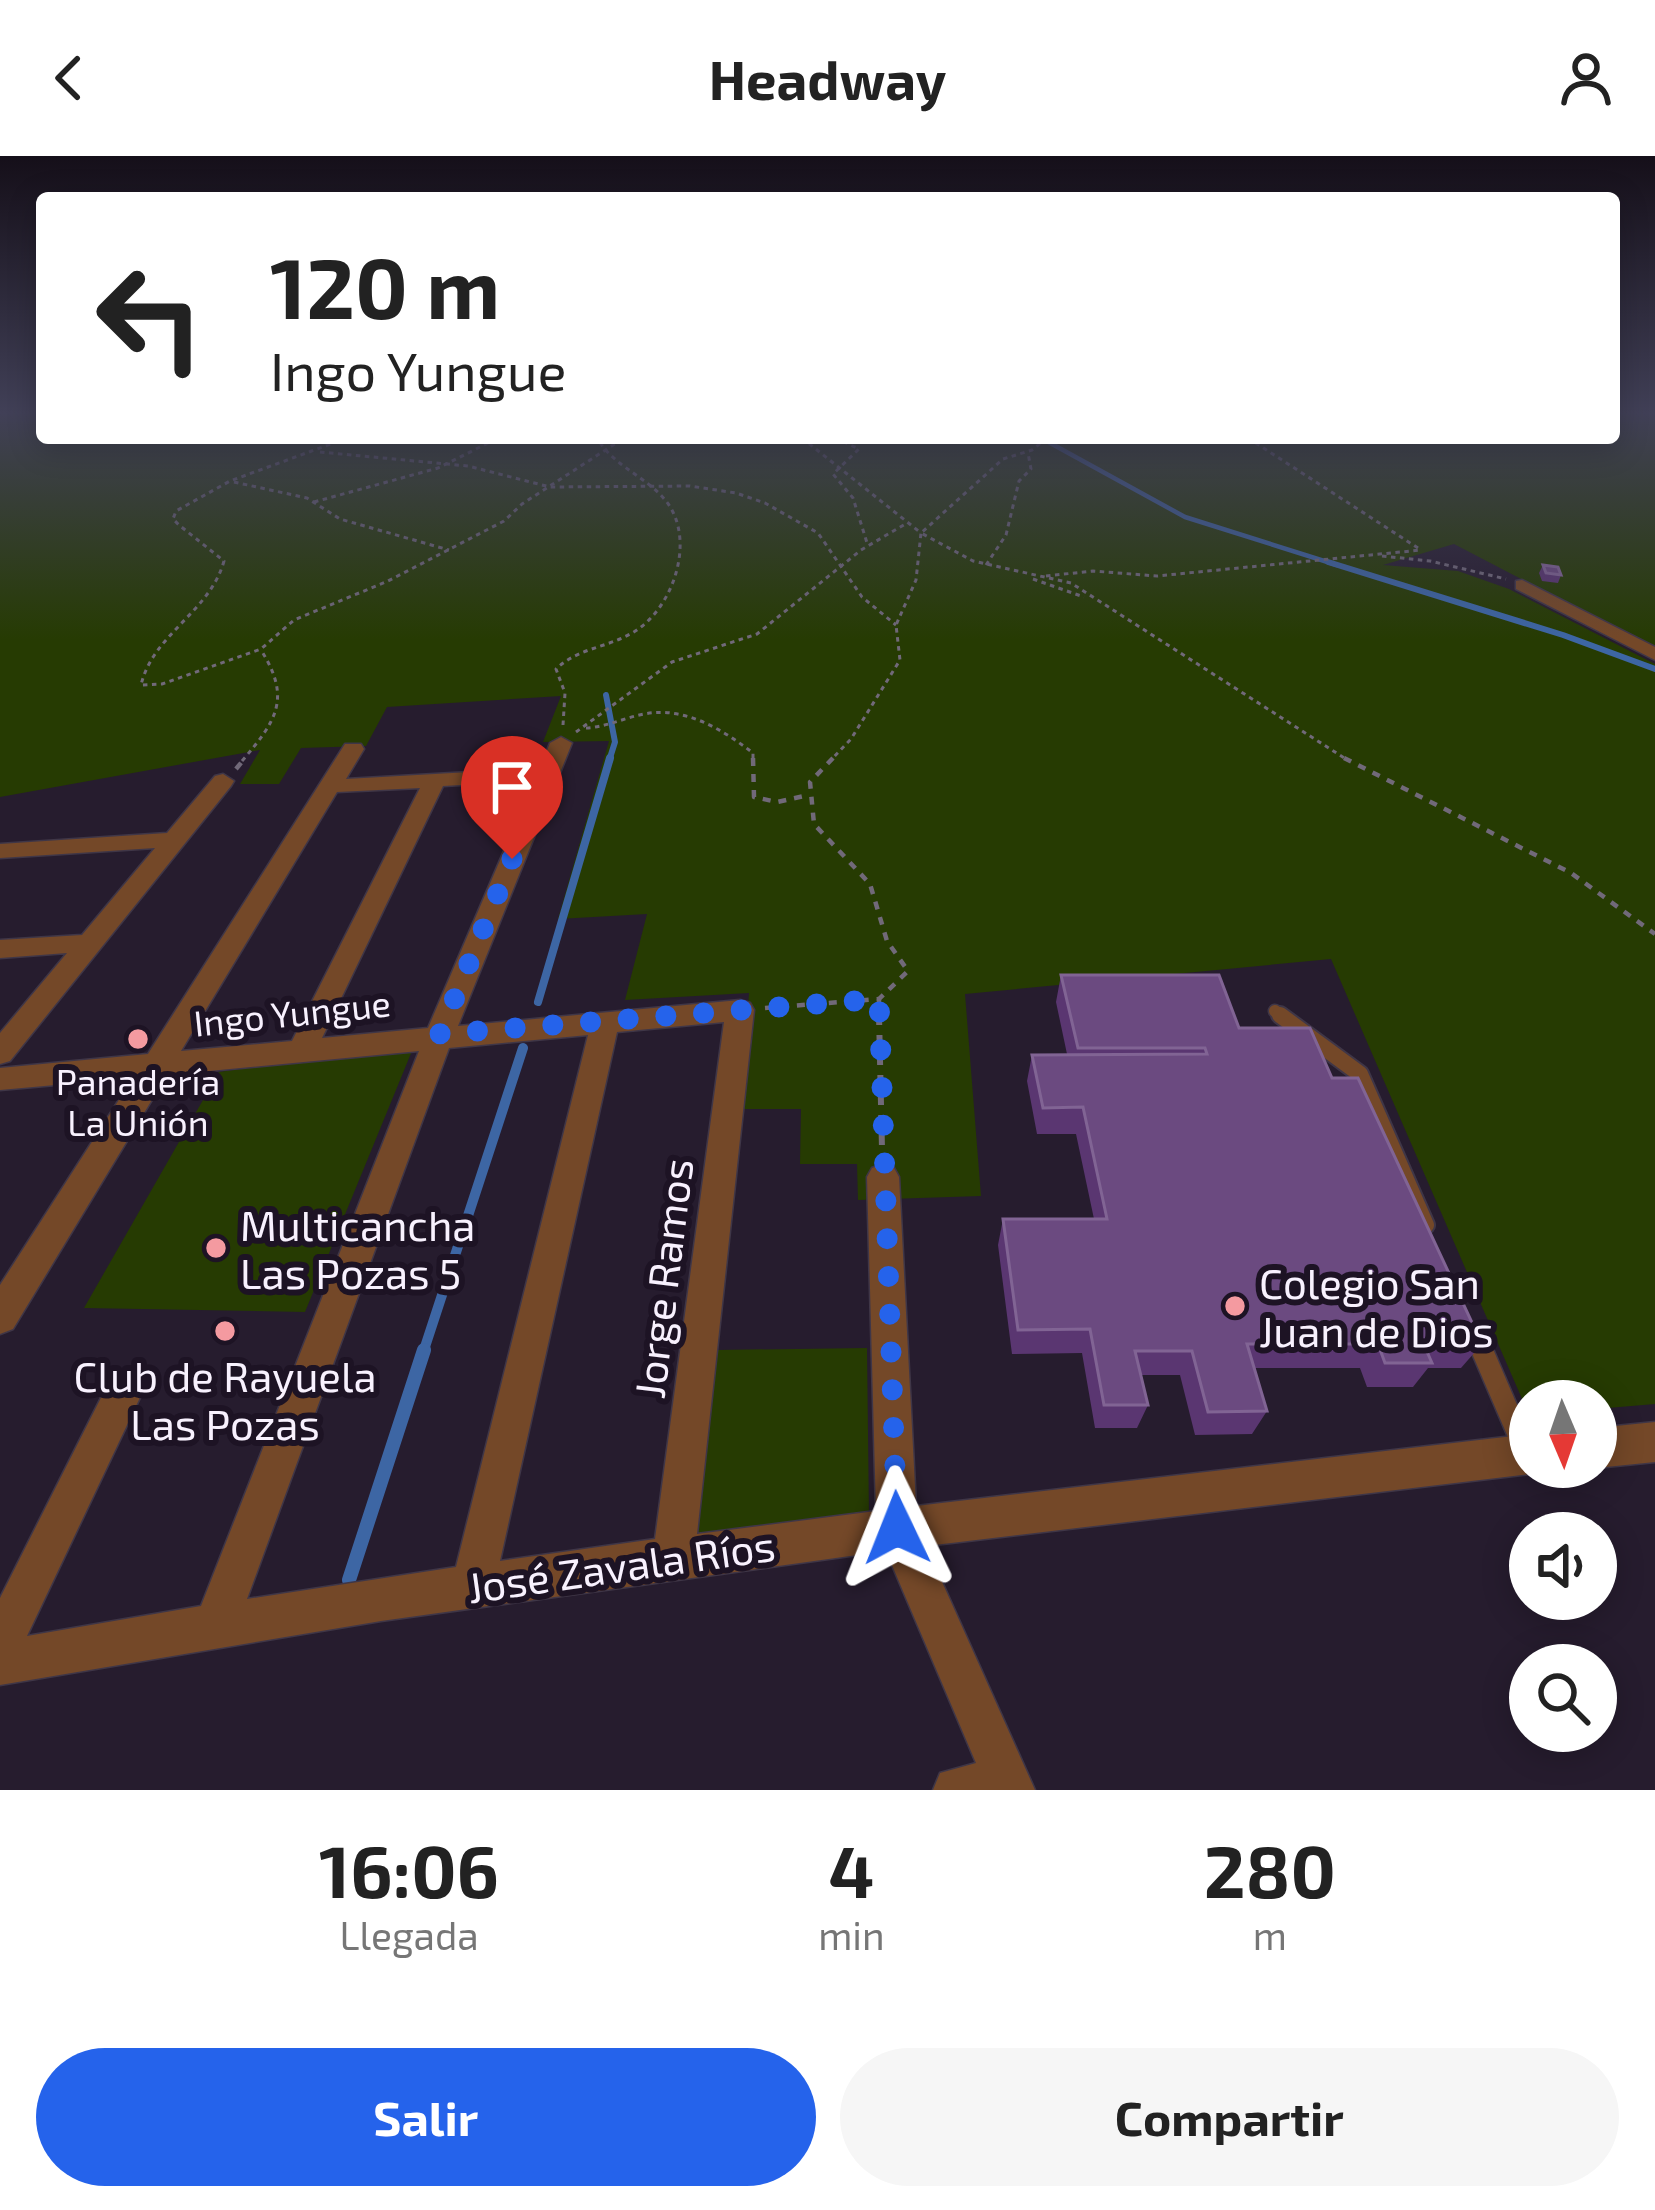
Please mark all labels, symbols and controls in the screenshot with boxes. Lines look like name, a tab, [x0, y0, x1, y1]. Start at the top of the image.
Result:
icon: back	[36, 45, 102, 111]
icon: person	[1553, 45, 1619, 111]
text: Headway	[709, 46, 946, 111]
text: 120 m	[270, 235, 500, 336]
icon: left	[72, 240, 228, 396]
text: Ingo Yungue	[270, 337, 567, 402]
pin	[461, 736, 563, 859]
icon: arrive	[479, 754, 545, 820]
street label: Ingo Yungue	[191, 980, 393, 1044]
marker: Panadería La Unión	[125, 1026, 151, 1052]
place label: Panadería La Unión	[56, 1059, 220, 1143]
street label: Jorge Ramos	[623, 1155, 701, 1401]
place label: Multicancha Las Pozas 5	[240, 1199, 475, 1297]
marker: Multicancha Las Pozas 5	[203, 1235, 229, 1261]
place label: Colegio San Juan de Dios	[1259, 1257, 1494, 1355]
marker: Colegio San Juan de Dios	[1222, 1293, 1248, 1319]
marker: Club de Rayuela Las Pozas	[212, 1318, 238, 1344]
place label: Club de Rayuela Las Pozas	[74, 1350, 376, 1448]
north arrow	[1509, 1380, 1617, 1488]
map controls	[1509, 1380, 1617, 1752]
position arrow	[834, 1465, 960, 1591]
button: sound	[1509, 1512, 1617, 1620]
street label: José Zavala Ríos	[464, 1519, 778, 1611]
button: search	[1509, 1644, 1617, 1752]
text: 16:06	[319, 1826, 499, 1912]
text: 4	[828, 1826, 874, 1912]
text: 280	[1204, 1826, 1336, 1912]
text: Llegada	[339, 1911, 479, 1958]
text: min	[818, 1911, 885, 1958]
text: m	[1253, 1911, 1287, 1958]
button: Salir	[36, 2048, 816, 2186]
button: Compartir	[840, 2048, 1619, 2186]

